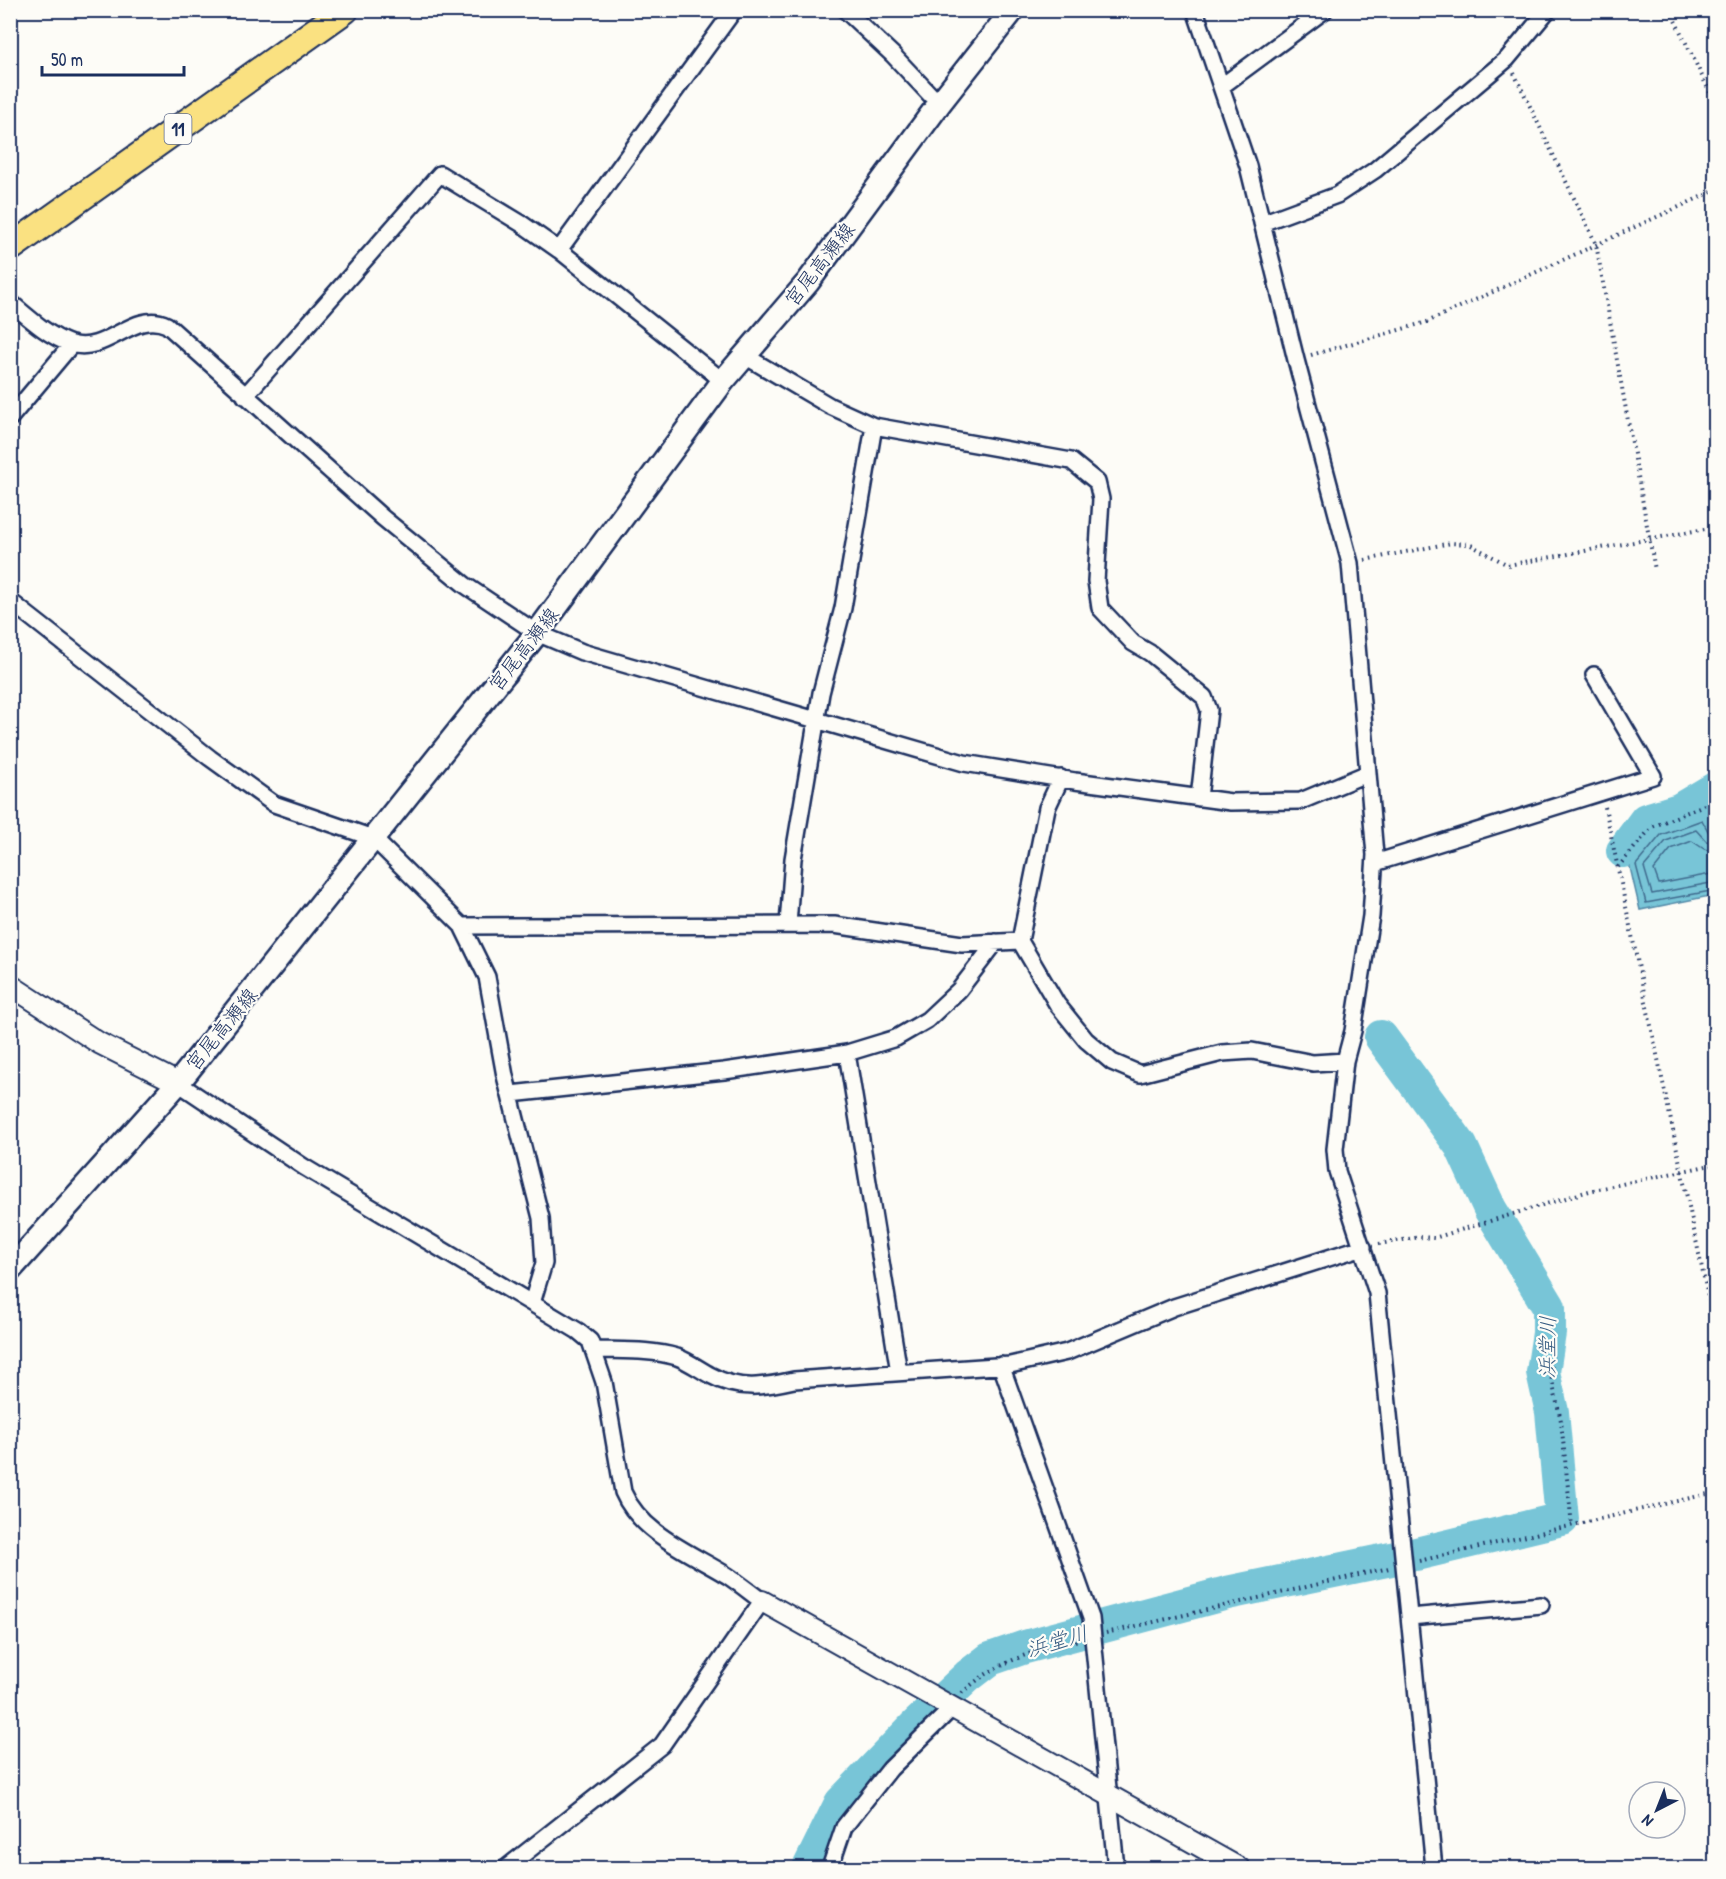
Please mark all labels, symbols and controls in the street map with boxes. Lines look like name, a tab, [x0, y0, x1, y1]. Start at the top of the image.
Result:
scale bar	[42, 39, 184, 77]
text: 50 m	[51, 47, 83, 72]
road number: 11	[164, 114, 192, 144]
street label: 宮尾高瀬線	[778, 216, 860, 312]
street label: 宮尾高瀬線	[482, 601, 564, 697]
street label: 宮尾高瀬線	[179, 982, 263, 1076]
water label: 浜堂川	[1532, 1315, 1562, 1379]
water label: 浜堂川	[1023, 1618, 1091, 1664]
north arrow	[1627, 1780, 1687, 1840]
text: N	[1636, 1810, 1657, 1832]

